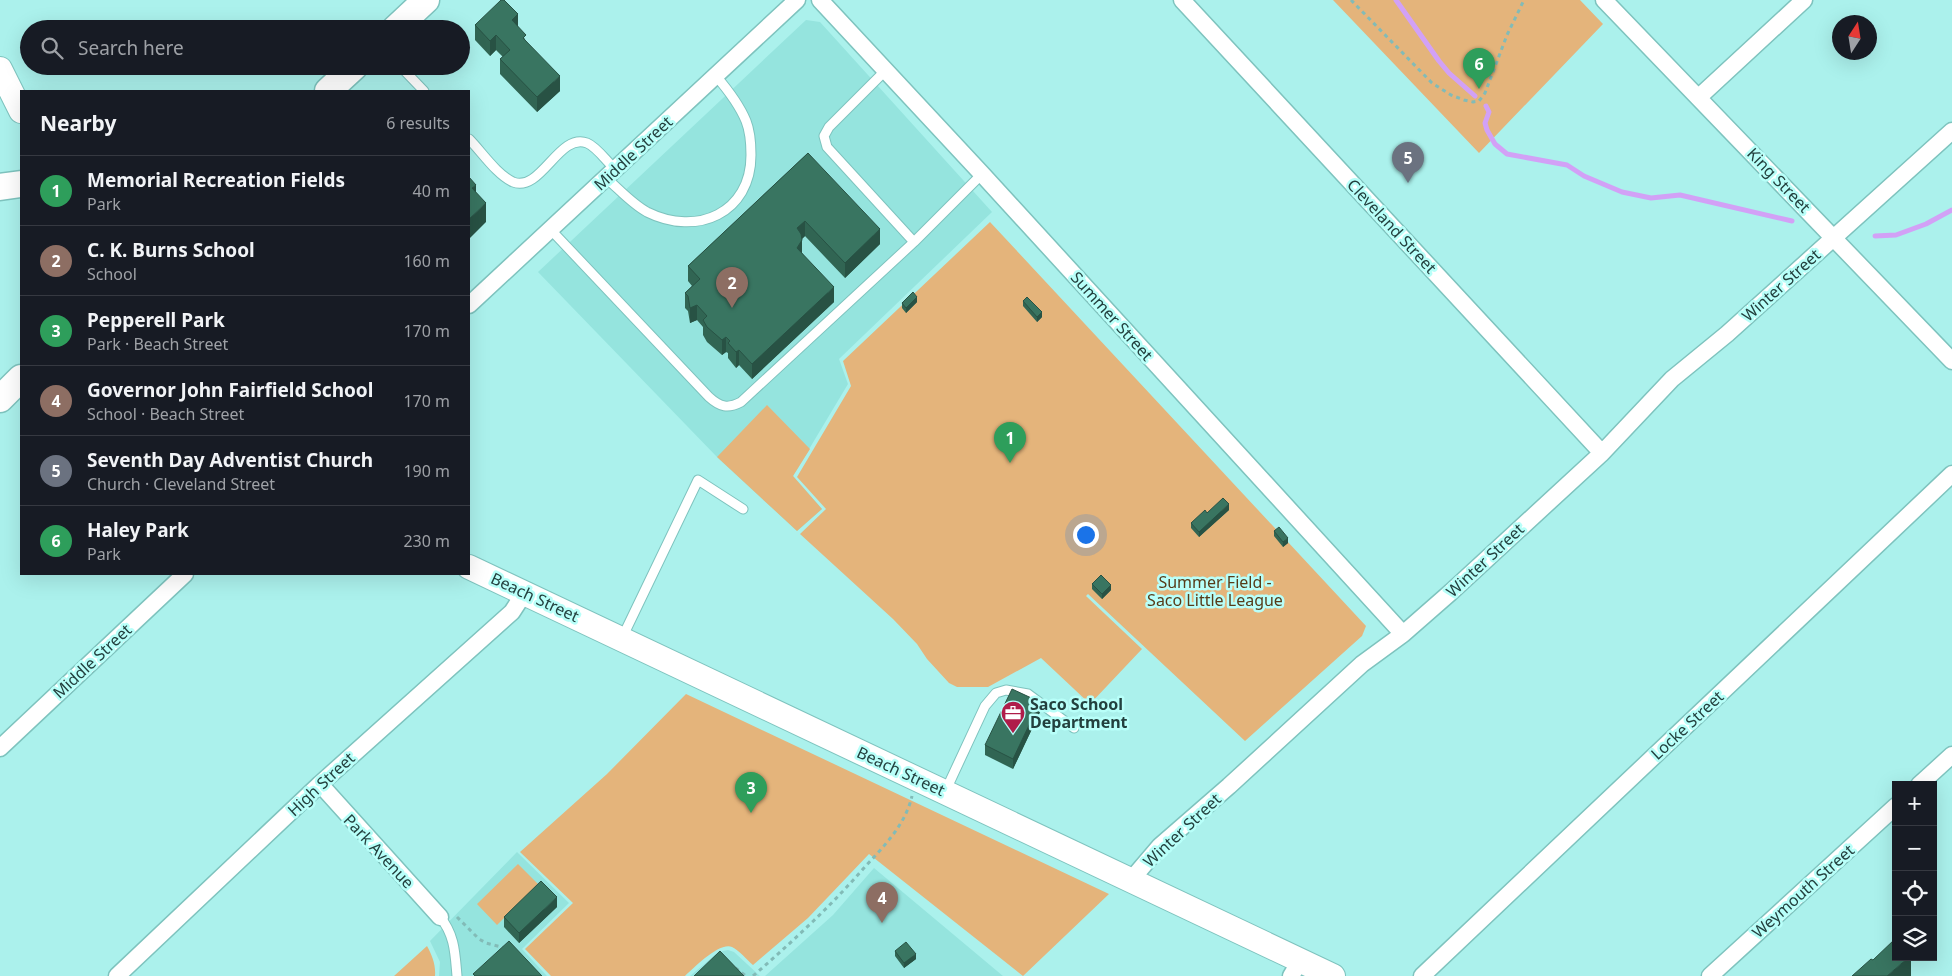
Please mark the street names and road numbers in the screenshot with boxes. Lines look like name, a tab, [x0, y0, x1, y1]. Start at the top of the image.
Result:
street label: Middle Street	[589, 111, 677, 195]
street label: King Street	[1742, 143, 1816, 218]
street label: Cleveland Street	[1342, 174, 1442, 278]
street label: Winter Street	[1737, 244, 1825, 326]
street label: Summer Street	[1066, 267, 1158, 366]
street label: Winter Street	[1441, 518, 1529, 602]
street label: Beach Street	[487, 567, 583, 627]
street label: Middle Street	[48, 619, 136, 703]
street label: Locke Street	[1646, 685, 1728, 764]
street label: Beach Street	[853, 741, 949, 801]
street label: High Street	[283, 747, 360, 821]
street label: Winter Street	[1138, 788, 1226, 872]
street label: Park Avenue	[339, 809, 419, 893]
street label: Weymouth Street	[1747, 839, 1859, 943]

